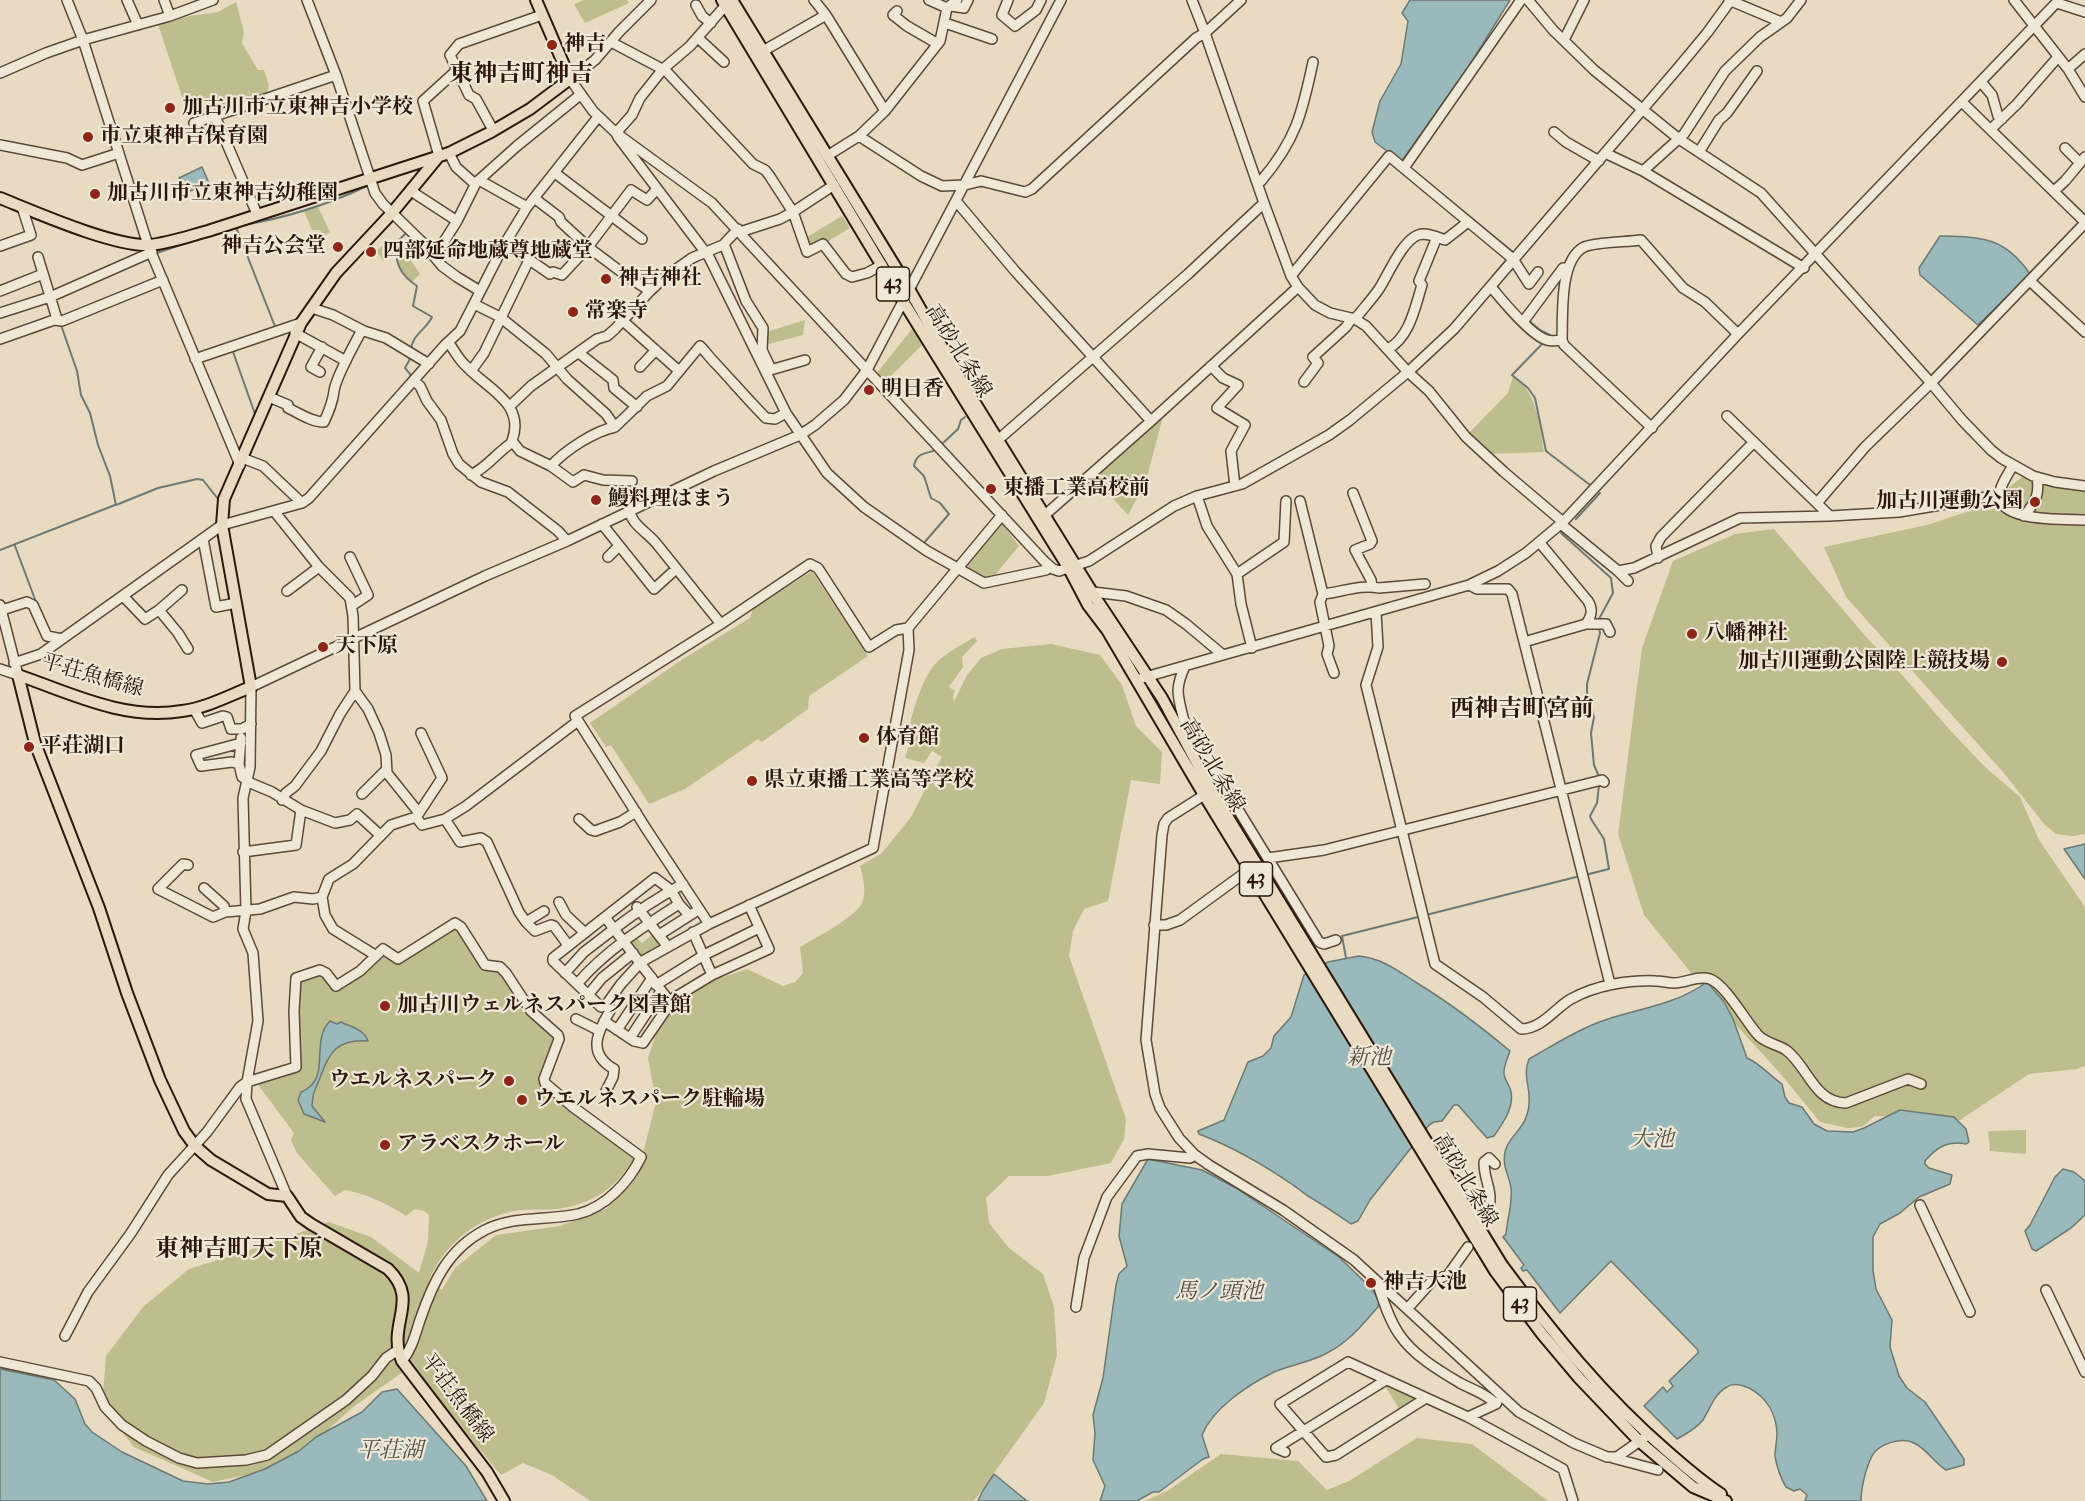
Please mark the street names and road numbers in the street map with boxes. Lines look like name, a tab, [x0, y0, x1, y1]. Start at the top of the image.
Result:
road number: 43	[876, 267, 910, 301]
street label: 高砂北条線	[918, 301, 996, 403]
street label: 平荘魚橋線	[38, 650, 146, 704]
street label: 高砂北条線	[1173, 715, 1249, 817]
road number: 43	[1240, 862, 1272, 896]
street label: 高砂北条線	[1426, 1130, 1502, 1232]
road number: 43	[1504, 1287, 1537, 1321]
street label: 平荘魚橋線	[414, 1349, 498, 1449]

